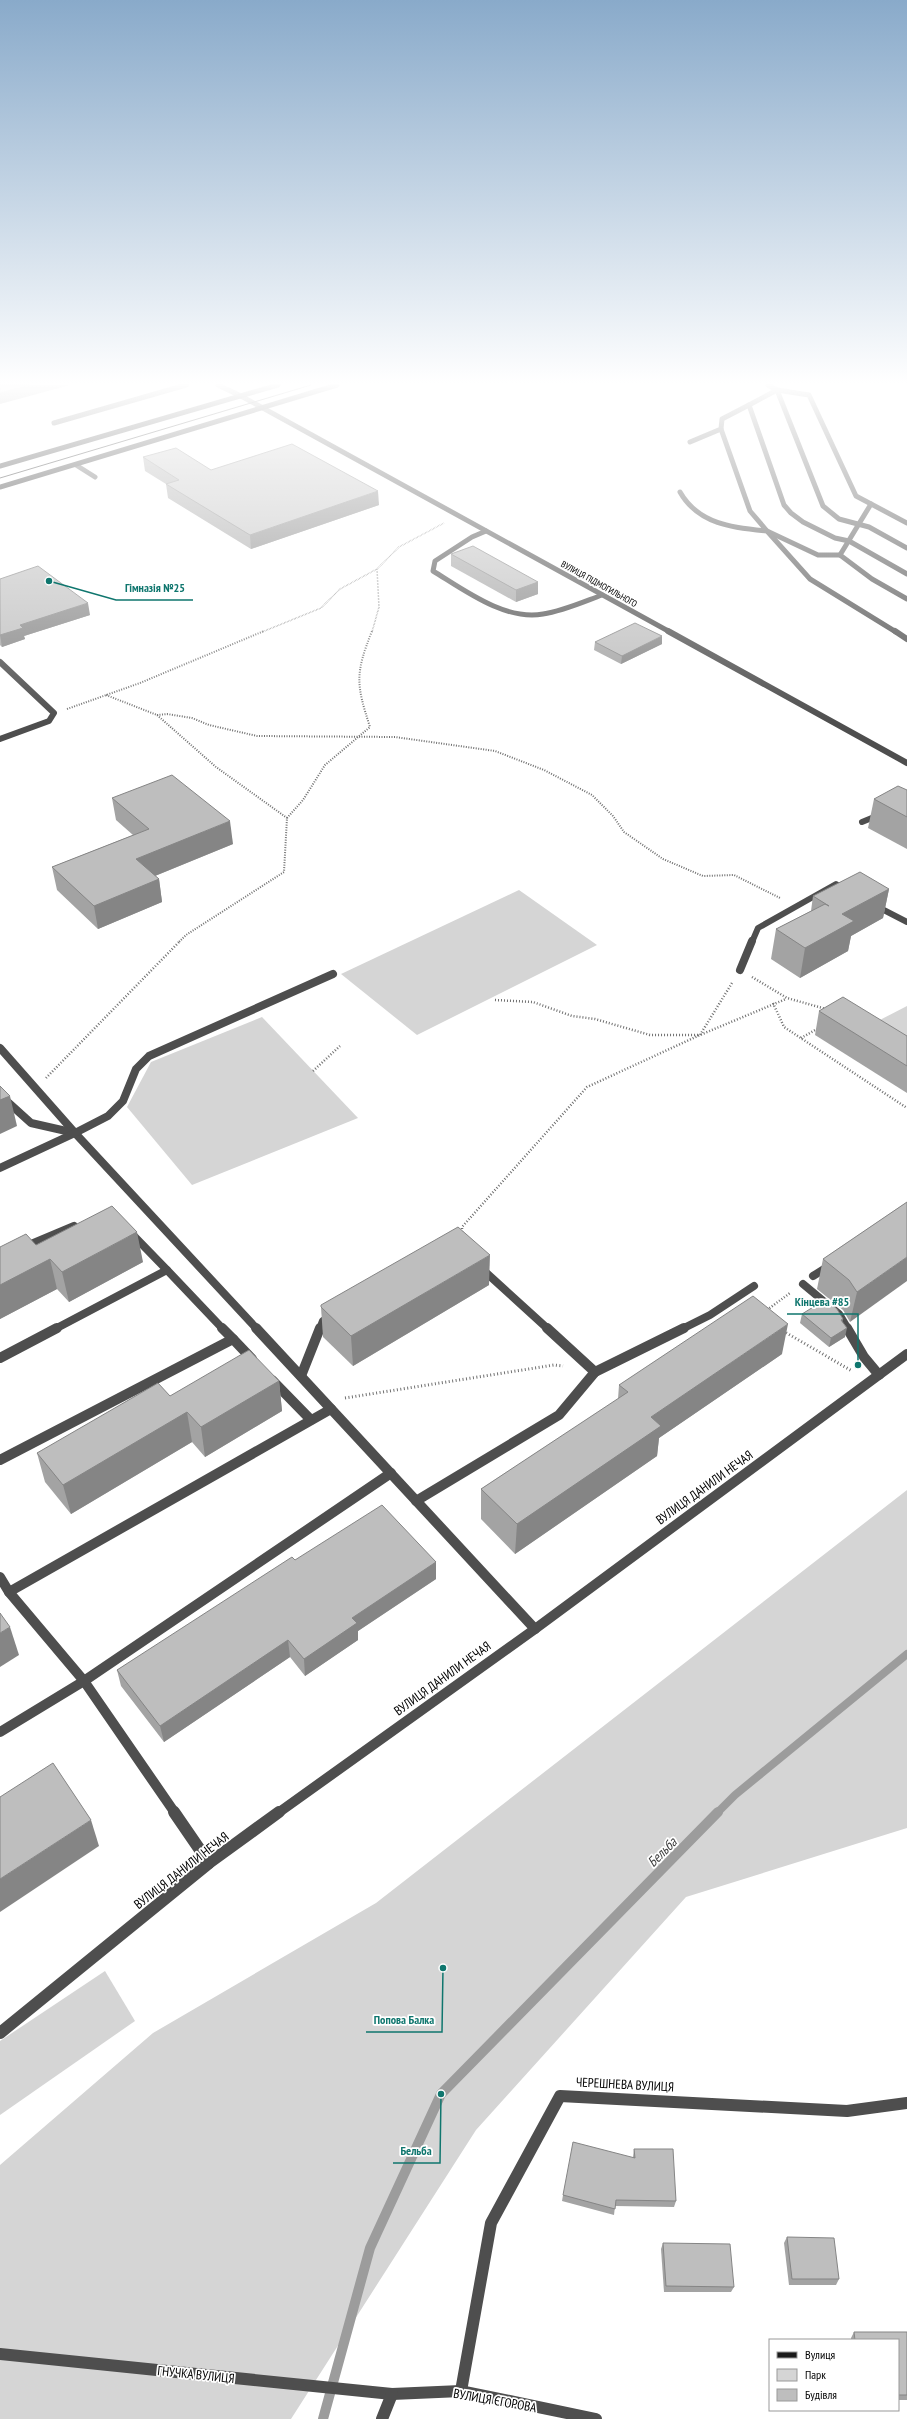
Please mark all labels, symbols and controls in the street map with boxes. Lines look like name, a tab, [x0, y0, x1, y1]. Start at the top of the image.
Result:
street label: ВУЛИЦЯ ПІДМОГИЛЬНОГО	[559, 558, 639, 609]
callout: Гімназія №25	[116, 576, 193, 600]
text: Гімназія №25	[125, 580, 185, 595]
callout: Кінцева #85	[787, 1290, 858, 1314]
text: Кінцева #85	[795, 1294, 849, 1309]
street label: ВУЛИЦЯ ДАНИЛИ НЕЧАЯ	[652, 1447, 756, 1528]
street label: ВУЛИЦЯ ДАНИЛИ НЕЧАЯ	[390, 1638, 494, 1719]
street label: ВУЛИЦЯ ДАНИЛИ НЕЧАЯ	[130, 1828, 232, 1913]
water label: Бельба	[643, 1832, 682, 1871]
callout: Попова Балка	[366, 2008, 442, 2032]
text: Попова Балка	[374, 2012, 434, 2027]
street label: ЧЕРЕШНЕВА ВУЛИЦЯ	[576, 2073, 674, 2096]
callout: Бельба	[393, 2139, 440, 2163]
text: Бельба	[400, 2143, 432, 2158]
legend	[769, 2339, 899, 2411]
text: Вулиця	[805, 2347, 835, 2362]
street label: ГНУЧКА ВУЛИЦЯ	[157, 2362, 235, 2387]
text: Парк	[805, 2367, 826, 2382]
street label: ВУЛИЦЯ ЄГОРОВА	[452, 2385, 539, 2416]
text: Будівля	[805, 2387, 837, 2402]

